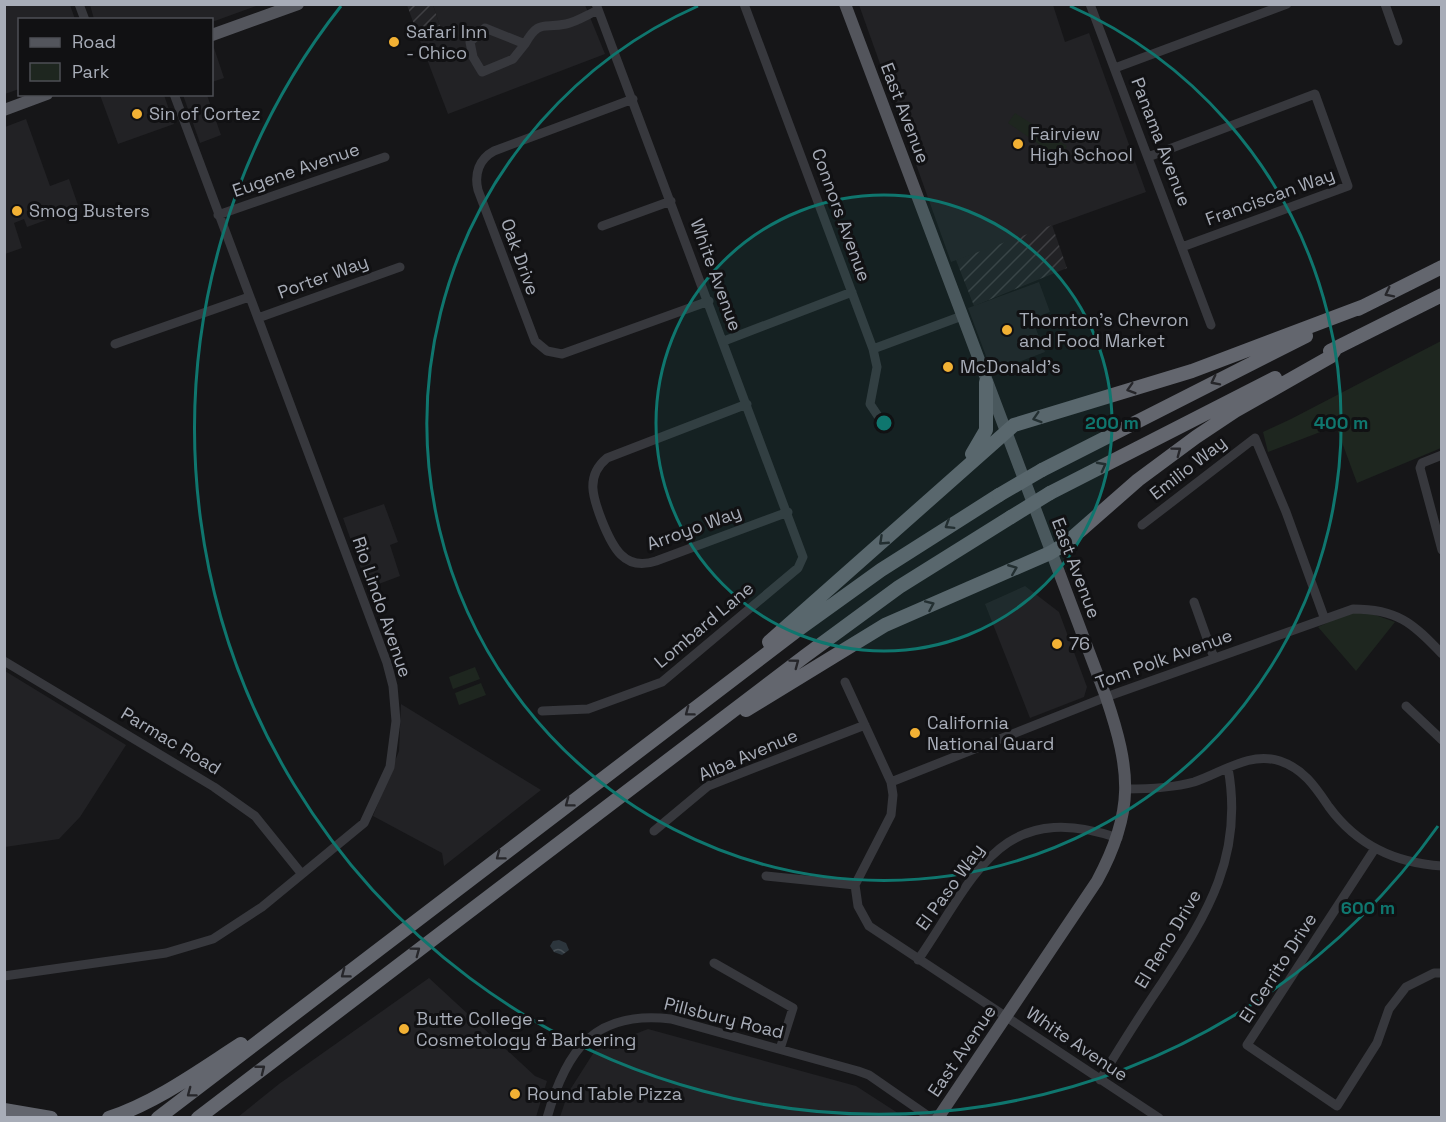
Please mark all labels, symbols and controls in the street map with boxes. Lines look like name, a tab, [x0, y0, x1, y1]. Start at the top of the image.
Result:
legend	[18, 18, 213, 96]
place label: Safari Inn - Chico	[406, 20, 487, 64]
text: Road	[72, 30, 116, 53]
marker: Safari Inn - Chico	[387, 35, 401, 49]
street label: East Avenue	[876, 59, 935, 166]
text: Park	[72, 60, 110, 83]
street label: Panama Avenue	[1126, 74, 1197, 209]
place label: Sin of Cortez	[149, 102, 261, 125]
marker: Sin of Cortez	[130, 107, 144, 121]
place label: Fairview High School	[1030, 122, 1133, 166]
street label: Eugene Avenue	[229, 137, 362, 202]
marker: Fairview High School	[1011, 137, 1025, 151]
street label: Connors Avenue	[807, 145, 876, 285]
street label: Franciscan Way	[1202, 163, 1337, 231]
place label: Smog Busters	[29, 199, 150, 222]
marker: Smog Busters	[10, 204, 24, 218]
street label: Oak Drive	[496, 215, 545, 298]
street label: White Avenue	[686, 216, 747, 334]
street label: Porter Way	[274, 249, 371, 304]
one-way arrow	[1385, 286, 1396, 298]
place label: Thornton's Chevron and Food Market	[1019, 308, 1189, 352]
marker: Thornton's Chevron and Food Market	[1000, 323, 1014, 337]
place label: McDonald's	[960, 355, 1061, 378]
marker: McDonald's	[941, 360, 955, 374]
one-way arrow	[1211, 374, 1222, 386]
one-way arrow	[1126, 382, 1137, 394]
one-way arrow	[1032, 411, 1043, 423]
text: 200 m	[1085, 411, 1139, 434]
text: 400 m	[1314, 411, 1368, 434]
centre of rings	[874, 413, 894, 433]
street label: Emilio Way	[1145, 430, 1231, 505]
one-way arrow	[1171, 447, 1182, 458]
one-way arrow	[1096, 462, 1106, 473]
street label: Arroyo Way	[643, 500, 744, 555]
street label: East Avenue	[1047, 514, 1106, 621]
one-way arrow	[945, 518, 956, 529]
street label: Rio Lindo Avenue	[348, 533, 417, 680]
one-way arrow	[879, 534, 890, 545]
one-way arrow	[1007, 564, 1018, 576]
street label: Lombard Lane	[649, 576, 758, 673]
one-way arrow	[924, 600, 935, 612]
street label: Tom Polk Avenue	[1092, 623, 1235, 694]
place label: 76	[1069, 632, 1090, 655]
marker: 76	[1050, 637, 1064, 651]
one-way arrow	[788, 660, 799, 671]
street label: Parmac Road	[117, 702, 226, 780]
one-way arrow	[684, 705, 695, 716]
place label: California National Guard	[927, 711, 1054, 755]
street label: Alba Avenue	[695, 723, 801, 786]
marker: California National Guard	[908, 726, 922, 740]
one-way arrow	[565, 796, 576, 807]
street label: El Paso Way	[910, 839, 989, 935]
one-way arrow	[496, 848, 507, 859]
street label: El Reno Drive	[1129, 885, 1206, 992]
text: 600 m	[1341, 896, 1395, 919]
street label: El Cerrito Drive	[1234, 909, 1322, 1027]
one-way arrow	[409, 947, 420, 958]
one-way arrow	[341, 967, 352, 978]
street label: Pillsbury Road	[662, 992, 786, 1044]
street label: East Avenue	[922, 1000, 1001, 1101]
street label: White Avenue	[1022, 1001, 1133, 1086]
place label: Butte College - Cosmetology & Barbering	[416, 1007, 636, 1051]
marker: Butte College - Cosmetology & Barbering	[397, 1022, 411, 1036]
one-way arrow	[254, 1066, 265, 1077]
place label: Round Table Pizza	[527, 1082, 682, 1105]
one-way arrow	[186, 1085, 197, 1096]
marker: Round Table Pizza	[508, 1087, 522, 1101]

